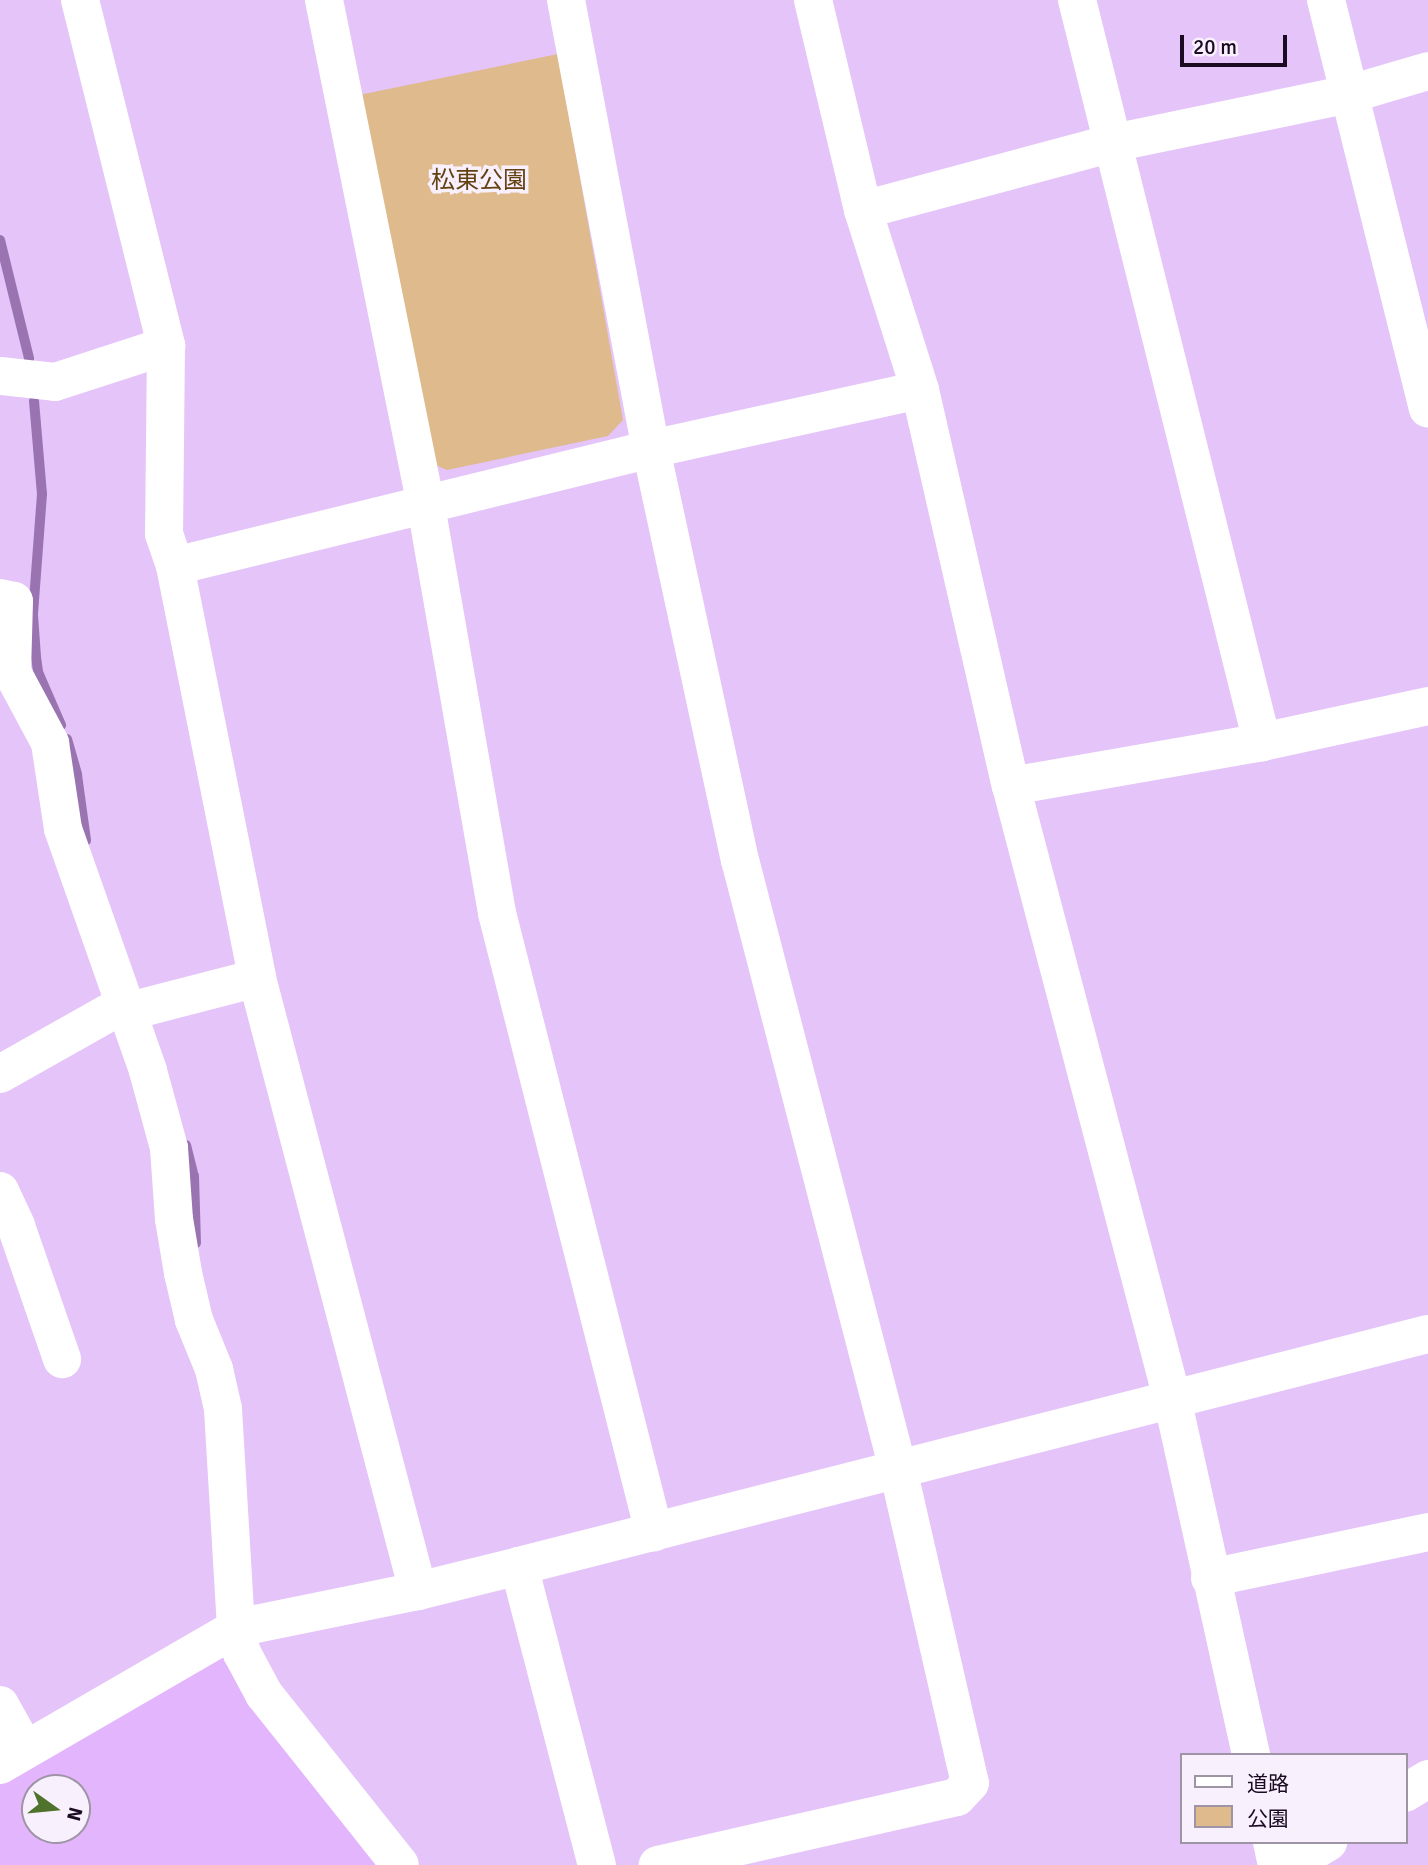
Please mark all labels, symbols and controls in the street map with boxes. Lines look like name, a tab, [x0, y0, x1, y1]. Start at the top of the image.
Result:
scale bar	[1183, 21, 1290, 65]
text: 20 m	[1193, 34, 1237, 60]
park label: 松東公園	[431, 167, 527, 195]
legend	[1180, 1753, 1407, 1844]
text: 道路	[1247, 1771, 1289, 1797]
north arrow	[21, 1774, 91, 1844]
text: N	[61, 1804, 88, 1823]
text: 公園	[1247, 1806, 1289, 1832]

